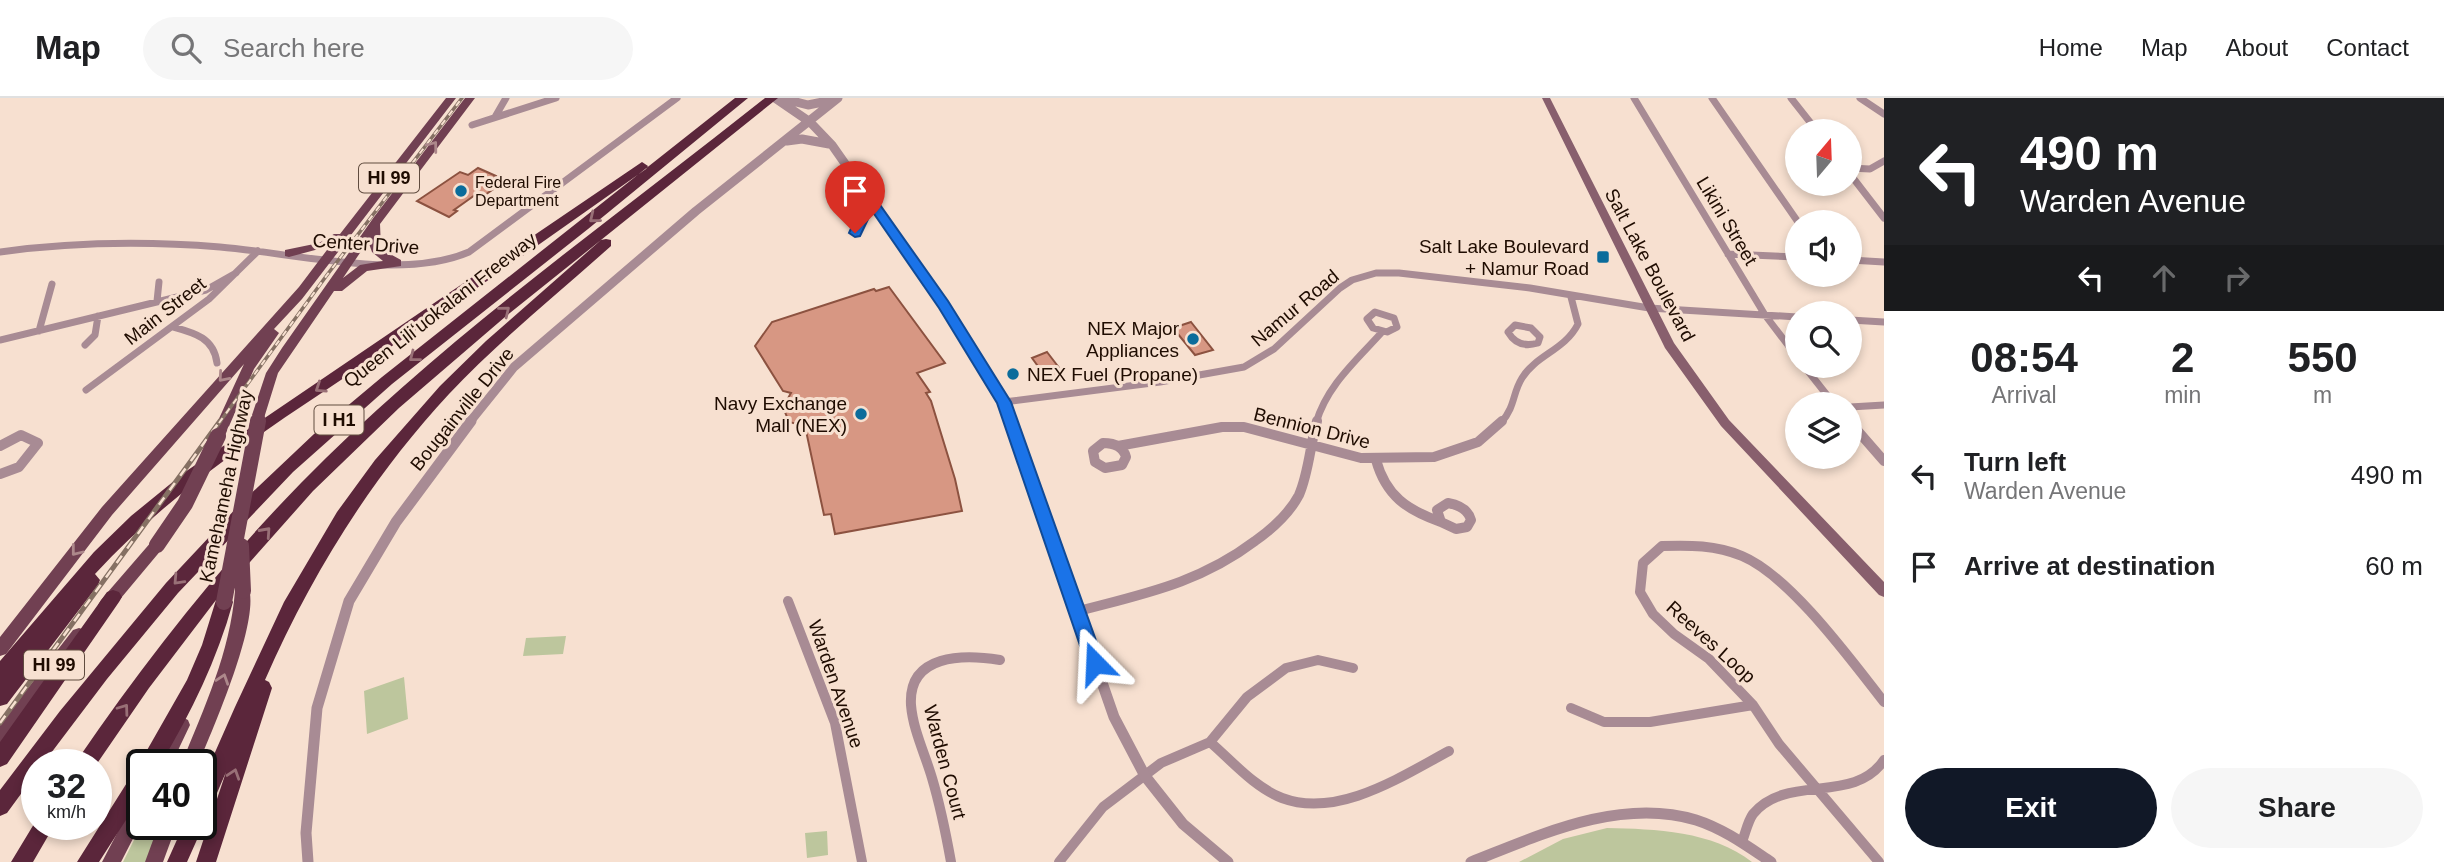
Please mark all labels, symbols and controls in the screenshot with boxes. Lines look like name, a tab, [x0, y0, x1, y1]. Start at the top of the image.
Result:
search box	[143, 17, 633, 80]
text: Map	[35, 29, 101, 66]
icon: search	[167, 29, 205, 67]
text: Search here	[223, 33, 365, 63]
text: Home	[2039, 34, 2103, 61]
text: Map	[2141, 34, 2188, 61]
text: About	[2226, 34, 2288, 61]
text: Contact	[2326, 34, 2409, 61]
north arrow	[1785, 119, 1862, 196]
map controls	[1785, 119, 1862, 469]
icon: left	[1905, 126, 1996, 217]
text: 490 m	[2020, 126, 2159, 180]
one-way arrow	[425, 141, 438, 154]
pin	[825, 161, 885, 233]
road number: HI 99	[359, 164, 419, 192]
icon: arrive	[836, 172, 874, 210]
street label: Likini Street	[1692, 173, 1762, 270]
place label: Federal Fire Department	[475, 174, 561, 209]
marker: Federal Fire Department	[453, 183, 469, 199]
text: Warden Avenue	[2020, 183, 2246, 219]
street label: Salt Lake Boulevard	[1601, 185, 1699, 345]
one-way arrow	[589, 209, 601, 222]
button: sound	[1785, 210, 1862, 287]
street label: Queen Liliʻuokalani Freeway	[339, 228, 541, 392]
street label: Center Drive	[312, 230, 420, 258]
place label: Salt Lake Boulevard + Namur Road	[1419, 236, 1589, 279]
marker: Salt Lake Boulevard + Namur Road	[1595, 249, 1611, 265]
icon: left	[2072, 259, 2110, 297]
icon: ahead	[2145, 259, 2183, 297]
icon: right	[2218, 259, 2256, 297]
street label: Namur Road	[1247, 265, 1343, 351]
street label: Main Street	[120, 272, 210, 349]
button: search	[1785, 301, 1862, 378]
one-way arrow	[498, 307, 510, 320]
place label: NEX Major Appliances	[1086, 318, 1180, 361]
marker: NEX Major Appliances	[1185, 331, 1201, 347]
text: 08:54	[1970, 334, 2078, 381]
text: 2	[2171, 334, 2194, 381]
text: 550	[2288, 334, 2358, 381]
street label: Bougainville Drive	[406, 343, 518, 475]
one-way arrow	[409, 349, 422, 362]
place label: NEX Fuel (Propane)	[1027, 364, 1198, 385]
marker: NEX Fuel (Propane)	[1005, 366, 1021, 382]
one-way arrow	[219, 369, 231, 382]
one-way arrow	[315, 379, 328, 392]
text: Arrival	[1991, 382, 2057, 408]
text: min	[2164, 382, 2201, 408]
text: m	[2313, 382, 2332, 408]
street label: Kamehameha Highway	[195, 387, 257, 584]
button: layers	[1785, 392, 1862, 469]
place label: Navy Exchange Mall (NEX)	[714, 393, 847, 436]
street label: Bennion Drive	[1252, 403, 1372, 453]
road number: I H1	[314, 406, 364, 434]
marker: Navy Exchange Mall (NEX)	[853, 406, 869, 422]
text: Turn left	[1964, 447, 2066, 477]
icon: left	[1905, 457, 1943, 495]
text: 490 m	[2351, 460, 2423, 490]
text: Warden Avenue	[1964, 478, 2126, 504]
one-way arrow	[258, 527, 270, 540]
one-way arrow	[72, 543, 85, 555]
icon: arrive	[1905, 548, 1943, 586]
text: Arrive at destination	[1964, 551, 2215, 581]
text: 60 m	[2365, 551, 2423, 581]
one-way arrow	[173, 572, 186, 585]
street label: Reeves Loop	[1662, 597, 1760, 687]
street label: Warden Avenue	[804, 617, 868, 751]
position arrow	[1058, 626, 1132, 700]
road number: HI 99	[24, 650, 84, 680]
one-way arrow	[215, 673, 230, 685]
street label: Warden Court	[920, 703, 971, 822]
one-way arrow	[116, 704, 128, 717]
speed limit sign: 40	[126, 749, 217, 840]
text: 32	[47, 766, 86, 805]
one-way arrow	[226, 768, 240, 780]
button: Exit	[1905, 768, 2157, 848]
button: Share	[2171, 768, 2423, 848]
text: km/h	[47, 802, 86, 822]

